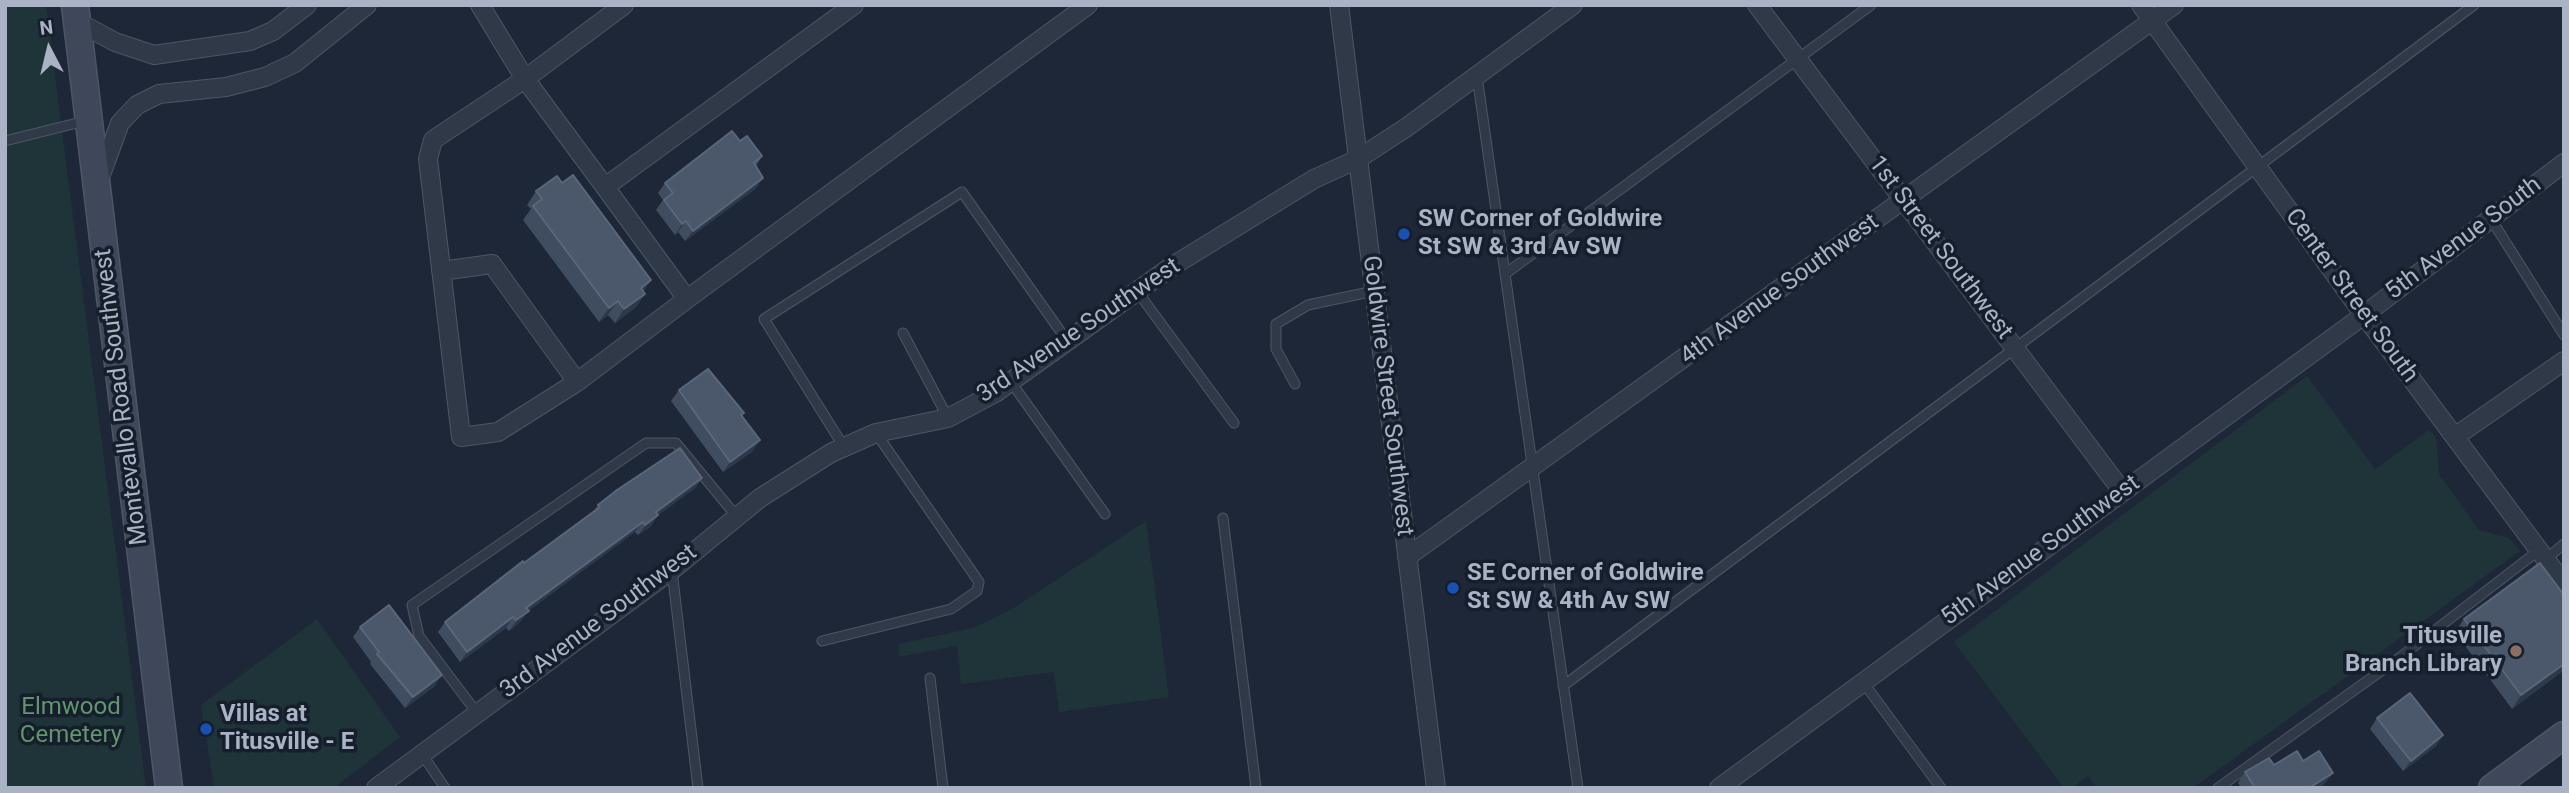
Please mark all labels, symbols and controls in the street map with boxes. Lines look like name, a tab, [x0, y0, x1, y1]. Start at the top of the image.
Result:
north arrow	[14, 14, 84, 84]
text: N	[38, 15, 54, 40]
street label: 1st Street Southwest	[1862, 151, 2018, 345]
street label: 5th Avenue South	[2381, 171, 2547, 307]
street label: Center Street South	[2278, 203, 2424, 389]
place label: SW Corner of Goldwire St SW & 3rd Av SW	[1418, 206, 1662, 262]
street label: 4th Avenue Southwest	[1675, 208, 1885, 372]
marker: SW Corner of Goldwire St SW & 3rd Av SW	[1396, 226, 1412, 242]
street label: Montevallo Road Southwest	[90, 247, 154, 547]
street label: 3rd Avenue Southwest	[972, 252, 1186, 410]
street label: Goldwire Street Southwest	[1356, 254, 1418, 538]
street label: 5th Avenue Southwest	[1936, 469, 2146, 633]
street label: 3rd Avenue Southwest	[495, 539, 703, 705]
place label: SE Corner of Goldwire St SW & 4th Av SW	[1467, 560, 1704, 616]
marker: SE Corner of Goldwire St SW & 4th Av SW	[1445, 580, 1461, 596]
place label: Titusville Branch Library	[2345, 623, 2502, 679]
marker: Titusville Branch Library	[2508, 643, 2524, 659]
park label: Elmwood Cemetery	[20, 694, 122, 750]
place label: Villas at Titusville - E	[220, 701, 354, 757]
marker: Villas at Titusville - E	[198, 721, 214, 737]

